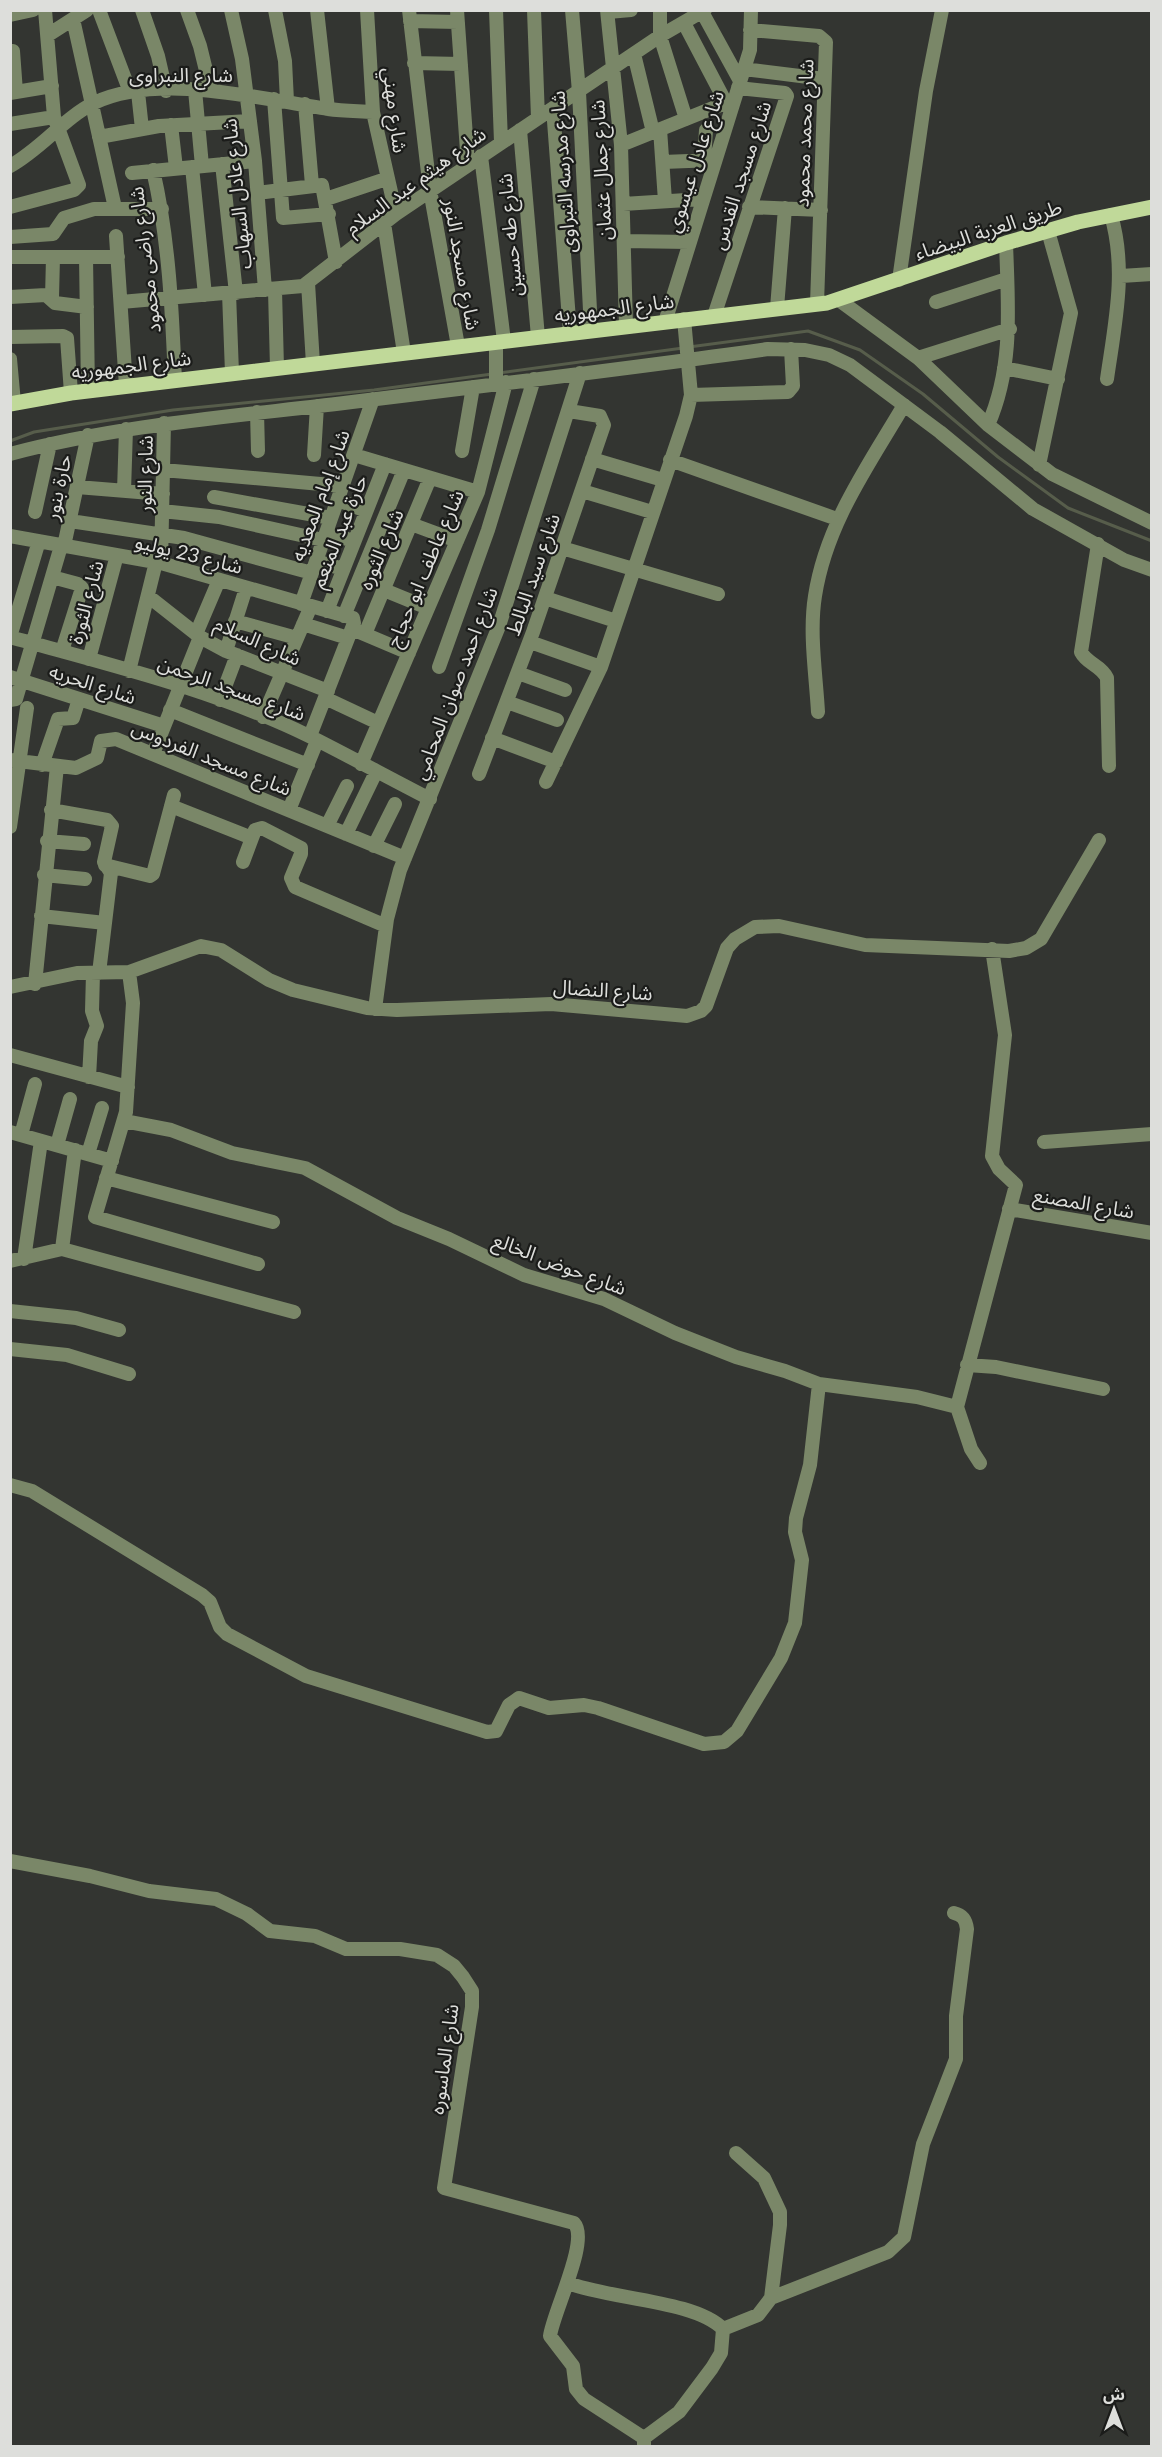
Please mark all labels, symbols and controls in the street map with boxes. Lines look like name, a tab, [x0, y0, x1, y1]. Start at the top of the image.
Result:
street label: شارع محمد محمود	[788, 58, 822, 208]
street label: شارع النبراوى	[129, 62, 233, 90]
street label: شارع مهني	[374, 66, 413, 155]
street label: شارع عادل عيسوي	[660, 87, 733, 236]
street label: شارع مدرسه النبراوى	[544, 90, 584, 254]
street label: شارع مسجد القدس	[705, 98, 779, 254]
street label: شارع جمال عثمان	[584, 99, 620, 241]
street label: شارع عادل السهاب	[216, 117, 260, 271]
street label: شارع هيثم عبد السلام	[340, 121, 492, 242]
street label: شارع طه حسين	[492, 172, 530, 297]
street label: شارع راضى محمود	[123, 185, 169, 335]
street label: طريق العزبة البيضاء	[911, 194, 1065, 266]
street label: شارع مسجد النور	[435, 195, 486, 333]
street label: شارع الجمهوريه	[553, 288, 676, 330]
street label: شارع الجمهوريه	[70, 345, 193, 387]
street label: شارع إمام المعديه	[284, 426, 358, 565]
street label: شارع النور	[131, 435, 161, 514]
street label: حارة بنور	[38, 452, 77, 523]
street label: حارة عبد المنعم	[304, 471, 375, 593]
street label: شارع عاطف ابو حجاج	[380, 486, 472, 652]
street label: شارع الثوره	[352, 505, 411, 595]
street label: شارع سيد البالط	[500, 510, 568, 639]
street label: شارع 23 يوليو	[132, 528, 245, 582]
street label: شارع الثورة	[62, 558, 112, 647]
street label: شارع احمد صوان المحامي	[406, 583, 506, 784]
street label: شارع السلام	[209, 610, 305, 673]
street label: شارع مسجد الرحمن	[154, 649, 309, 729]
street label: شارع الحريه	[45, 658, 139, 712]
street label: شارع مسجد الفردوس	[127, 714, 295, 804]
street label: شارع النضال	[552, 974, 654, 1008]
street label: شارع المصنع	[1031, 1181, 1136, 1227]
street label: شارع حوض الخالع	[488, 1227, 630, 1303]
street label: شارع الماسوره	[423, 2002, 467, 2116]
north arrow	[1084, 2379, 1144, 2439]
text: ش	[1103, 2384, 1125, 2404]

